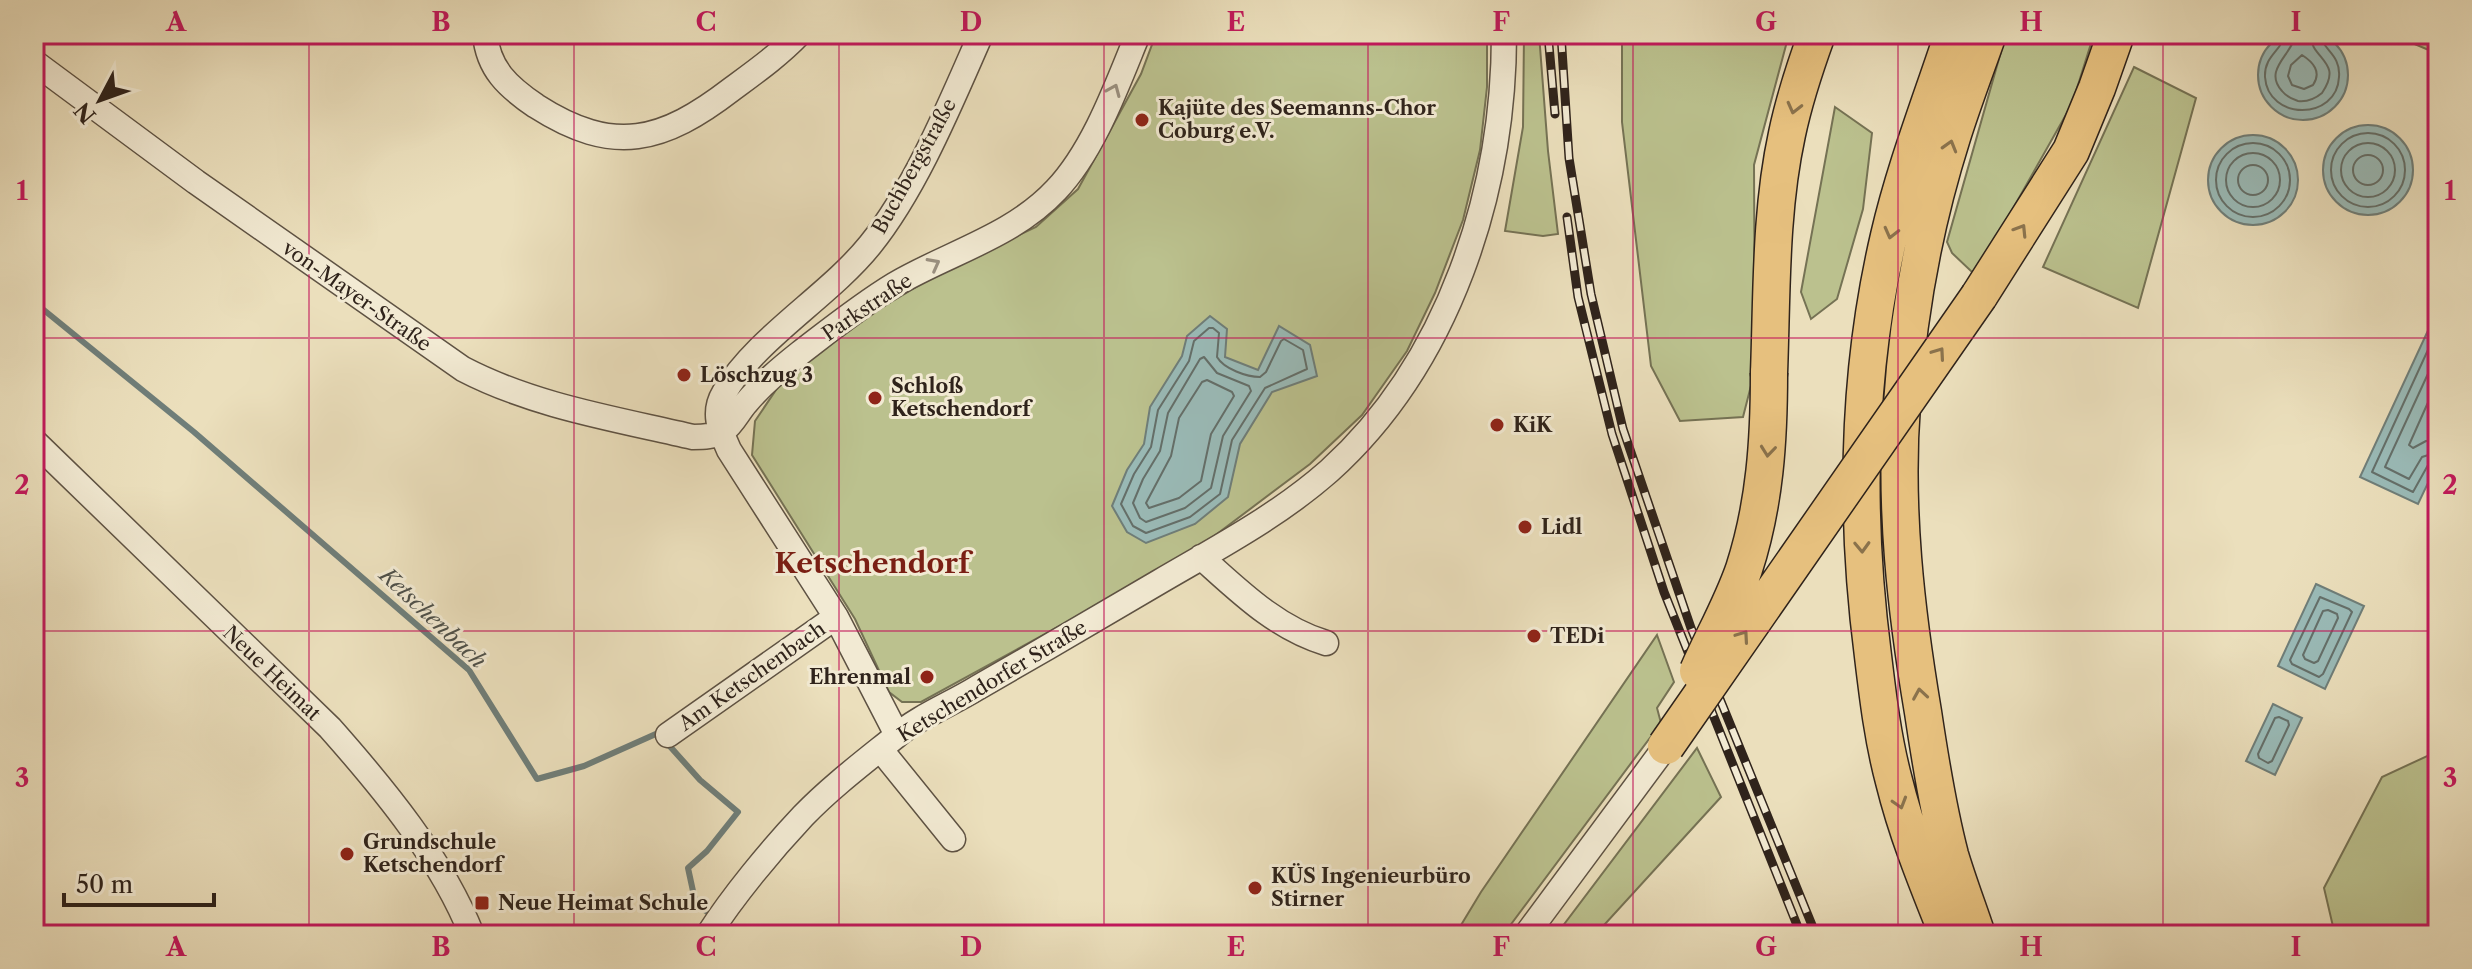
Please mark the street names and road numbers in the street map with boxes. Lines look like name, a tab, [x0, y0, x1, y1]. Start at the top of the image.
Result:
street label: Buchbergstraße	[867, 94, 961, 238]
street label: von-Mayer-Straße	[277, 235, 436, 356]
street label: Parkstraße	[818, 268, 916, 346]
street label: Ketschendorfer Straße	[893, 615, 1091, 747]
street label: Am Ketschenbach	[673, 616, 830, 736]
street label: Neue Heimat	[218, 621, 326, 725]

